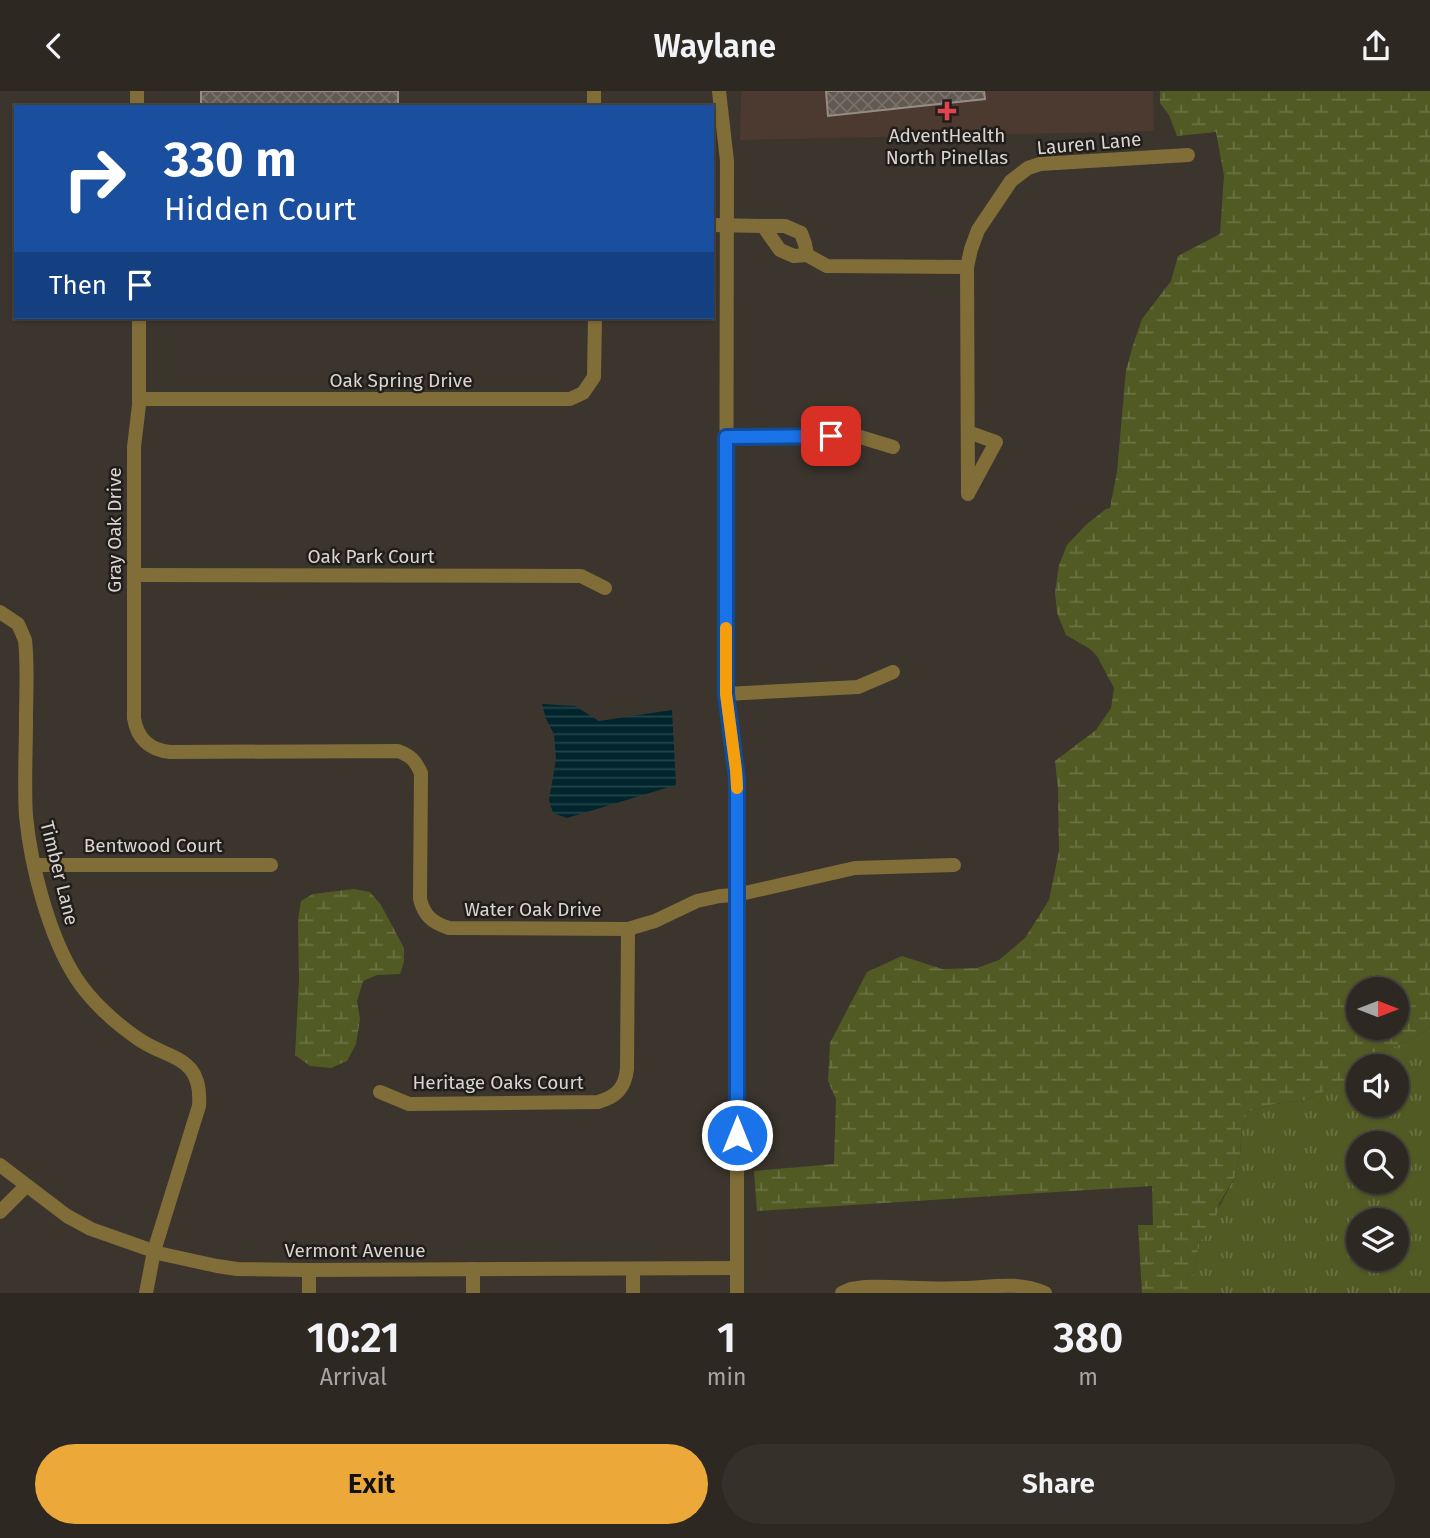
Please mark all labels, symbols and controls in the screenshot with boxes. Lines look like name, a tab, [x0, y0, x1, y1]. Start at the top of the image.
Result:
icon: back	[35, 27, 73, 65]
text: Waylane	[654, 27, 776, 65]
icon: share	[1357, 27, 1395, 65]
marker: AdventHealth North Pinellas	[937, 101, 957, 121]
place label: AdventHealth North Pinellas	[886, 124, 1008, 169]
street label: Lauren Lane	[1036, 127, 1142, 160]
text: 330 m	[164, 130, 297, 189]
icon: right	[49, 133, 140, 224]
text: Hidden Court	[164, 190, 356, 228]
icon: arrive	[121, 266, 159, 304]
text: Then	[49, 270, 107, 301]
street label: Oak Spring Drive	[330, 369, 473, 392]
pin	[801, 406, 861, 466]
icon: arrive	[812, 417, 850, 455]
street label: Gray Oak Drive	[103, 467, 126, 593]
street label: Oak Park Court	[307, 545, 435, 568]
street label: Timber Lane	[35, 819, 84, 928]
street label: Bentwood Court	[84, 834, 222, 857]
street label: Water Oak Drive	[464, 898, 602, 921]
north arrow	[1346, 977, 1409, 1039]
map controls	[1346, 977, 1409, 1271]
button: sound	[1346, 1054, 1409, 1117]
street label: Heritage Oaks Court	[412, 1071, 584, 1094]
position arrow	[700, 1098, 774, 1172]
button: search	[1346, 1131, 1409, 1194]
button: layers	[1346, 1208, 1409, 1271]
street label: Vermont Avenue	[284, 1239, 426, 1262]
text: 10:21	[307, 1313, 400, 1363]
text: 1	[717, 1313, 736, 1363]
text: 380	[1053, 1313, 1123, 1363]
text: Arrival	[320, 1363, 387, 1391]
text: min	[707, 1363, 746, 1391]
text: m	[1078, 1363, 1098, 1391]
button: Exit	[35, 1444, 708, 1524]
button: Share	[722, 1444, 1395, 1524]

